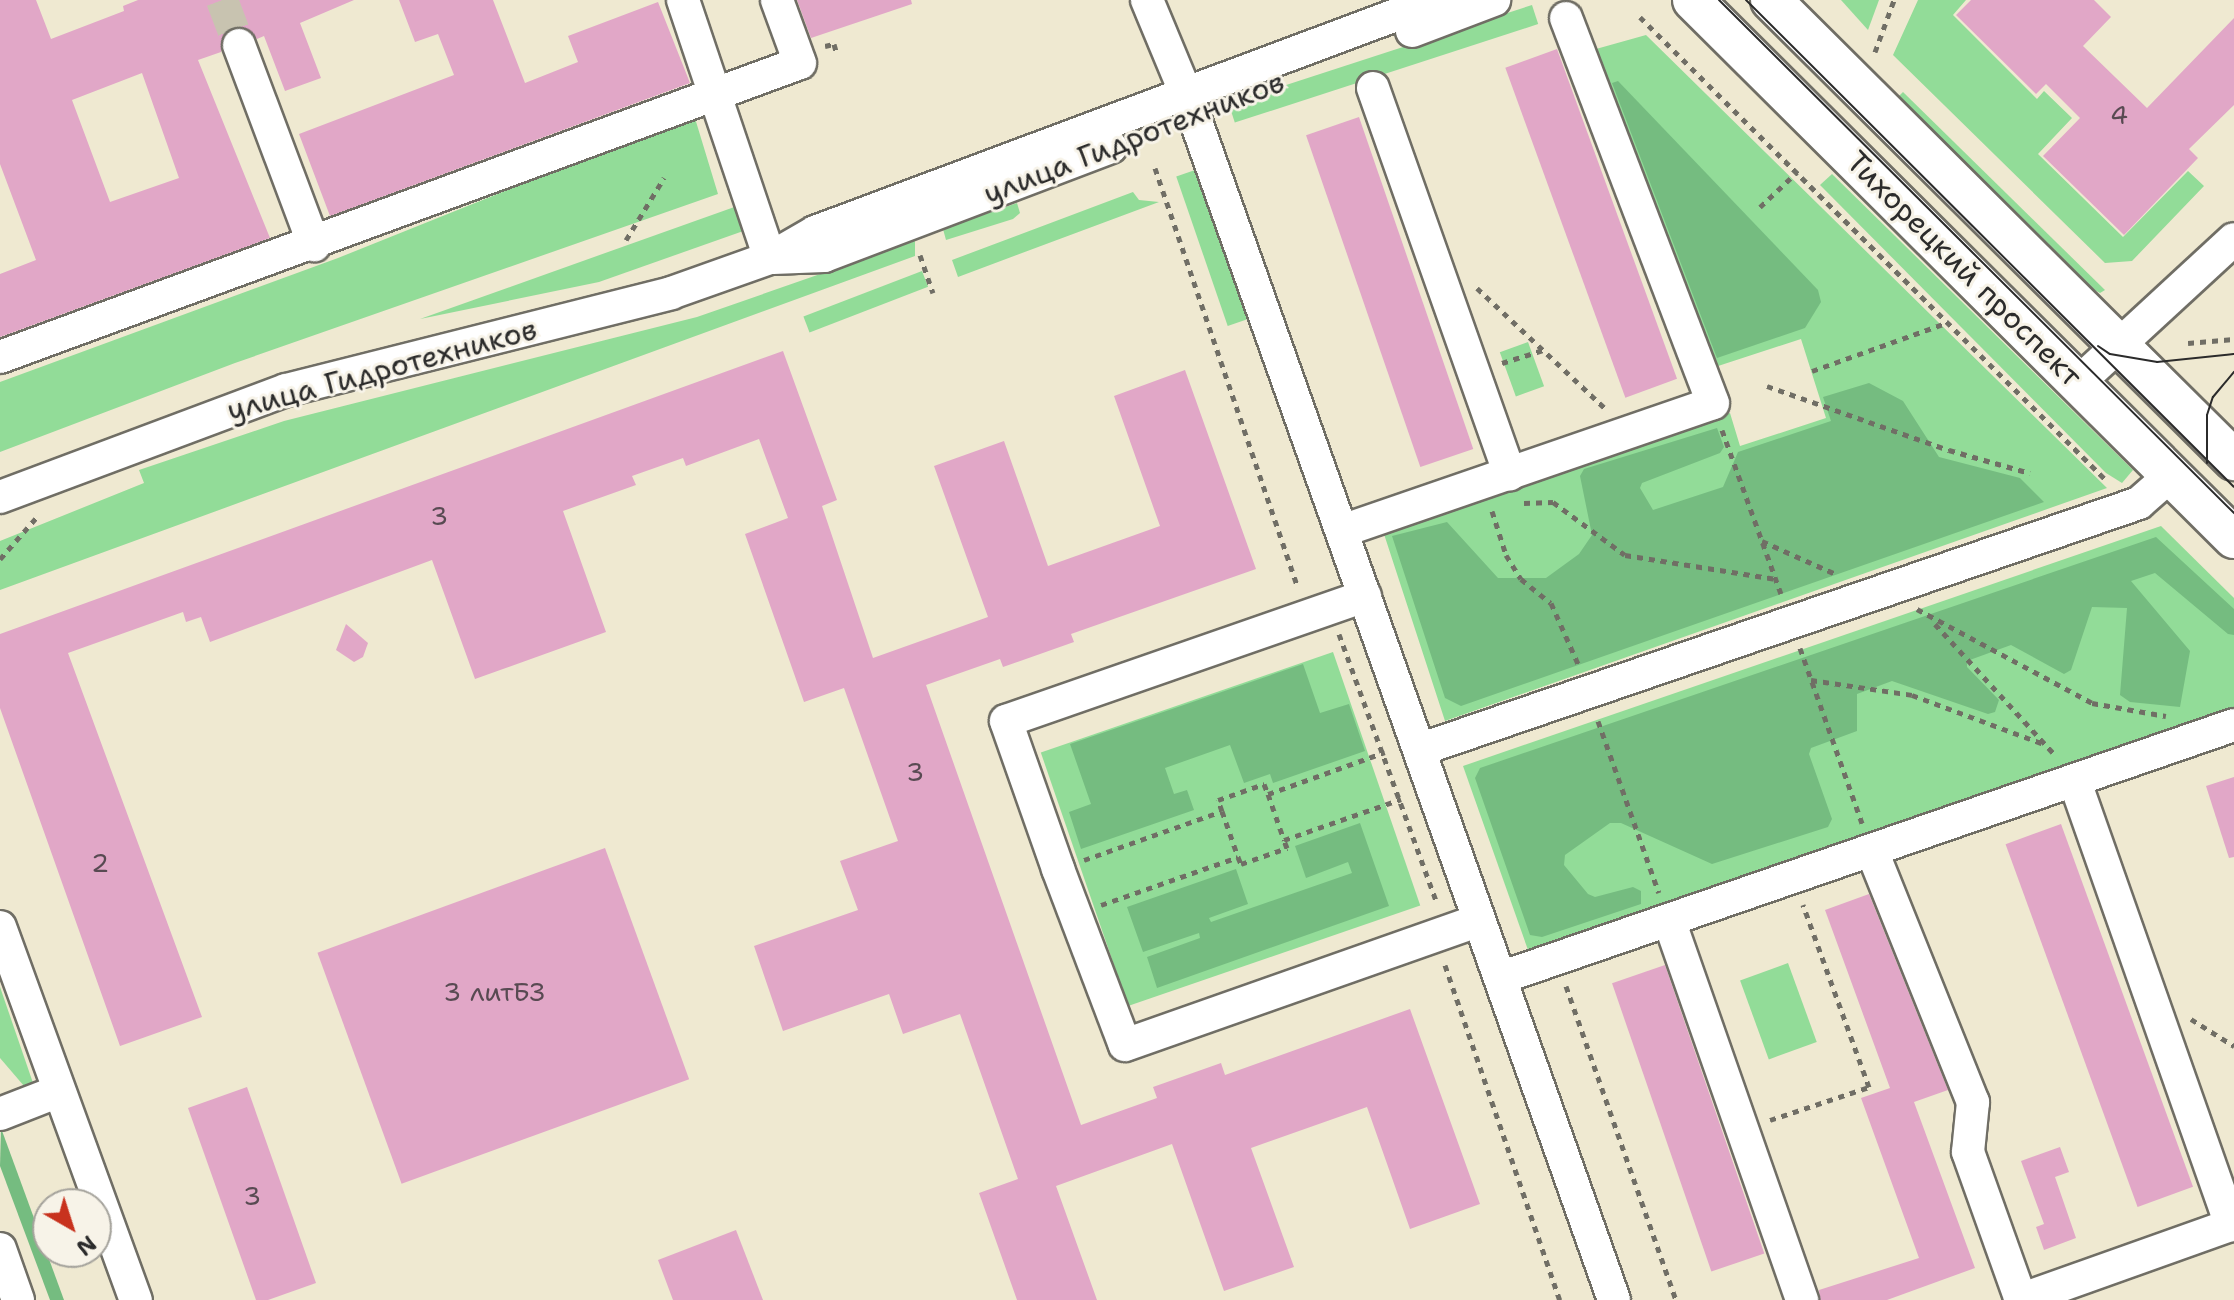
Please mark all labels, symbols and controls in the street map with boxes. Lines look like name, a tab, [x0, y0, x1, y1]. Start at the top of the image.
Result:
street label: улица Гидротехников	[978, 64, 1290, 212]
house number: 4	[2110, 99, 2128, 131]
street label: Тихорецкий проспект	[1839, 144, 2089, 394]
street label: улица Гидротехников	[223, 311, 541, 429]
house number: 3	[430, 500, 448, 532]
house number: 3	[906, 756, 924, 788]
house number: 2	[91, 847, 109, 879]
house number: 3 литБЗ	[443, 976, 545, 1008]
house number: 3	[243, 1180, 261, 1212]
north arrow	[32, 1188, 112, 1268]
text: N	[70, 1229, 102, 1262]

